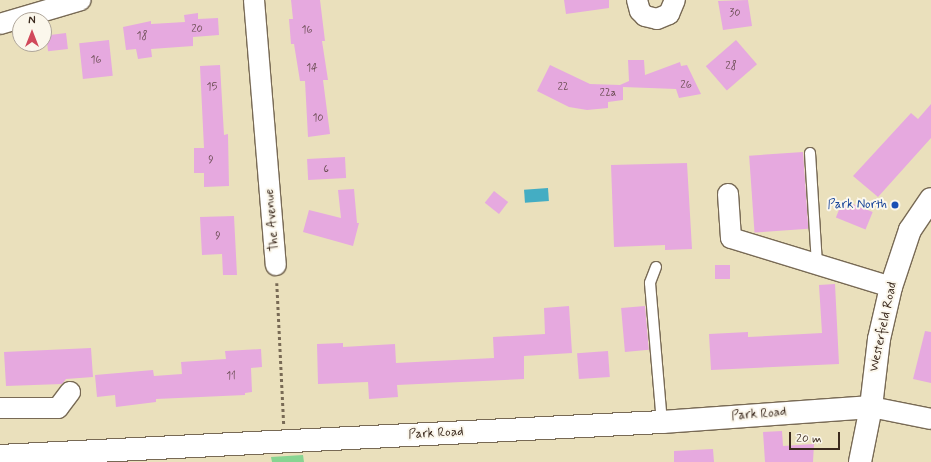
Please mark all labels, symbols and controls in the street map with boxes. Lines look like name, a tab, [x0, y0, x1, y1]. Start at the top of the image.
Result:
house number: 30	[729, 6, 741, 20]
north arrow	[12, 12, 52, 52]
text: N	[28, 14, 36, 28]
house number: 20	[191, 22, 203, 36]
house number: 16	[302, 23, 312, 37]
house number: 18	[137, 29, 147, 43]
house number: 16	[91, 53, 101, 67]
house number: 28	[725, 59, 737, 73]
house number: 14	[306, 61, 318, 75]
house number: 26	[680, 78, 692, 92]
house number: 15	[207, 80, 217, 94]
house number: 22	[557, 80, 569, 94]
house number: 22a	[600, 86, 616, 100]
house number: 10	[312, 111, 324, 125]
house number: 9	[208, 153, 214, 167]
house number: 6	[323, 162, 329, 176]
street label: The Avenue	[262, 187, 284, 253]
place label: Park North	[827, 197, 887, 213]
marker: Park North	[890, 200, 900, 210]
house number: 9	[215, 229, 221, 243]
street label: Westerfield Road	[867, 281, 901, 373]
house number: 11	[226, 369, 236, 383]
street label: Park Road	[731, 405, 787, 425]
scale bar	[791, 424, 842, 450]
street label: Park Road	[408, 425, 464, 443]
text: 20 m	[796, 431, 822, 447]

